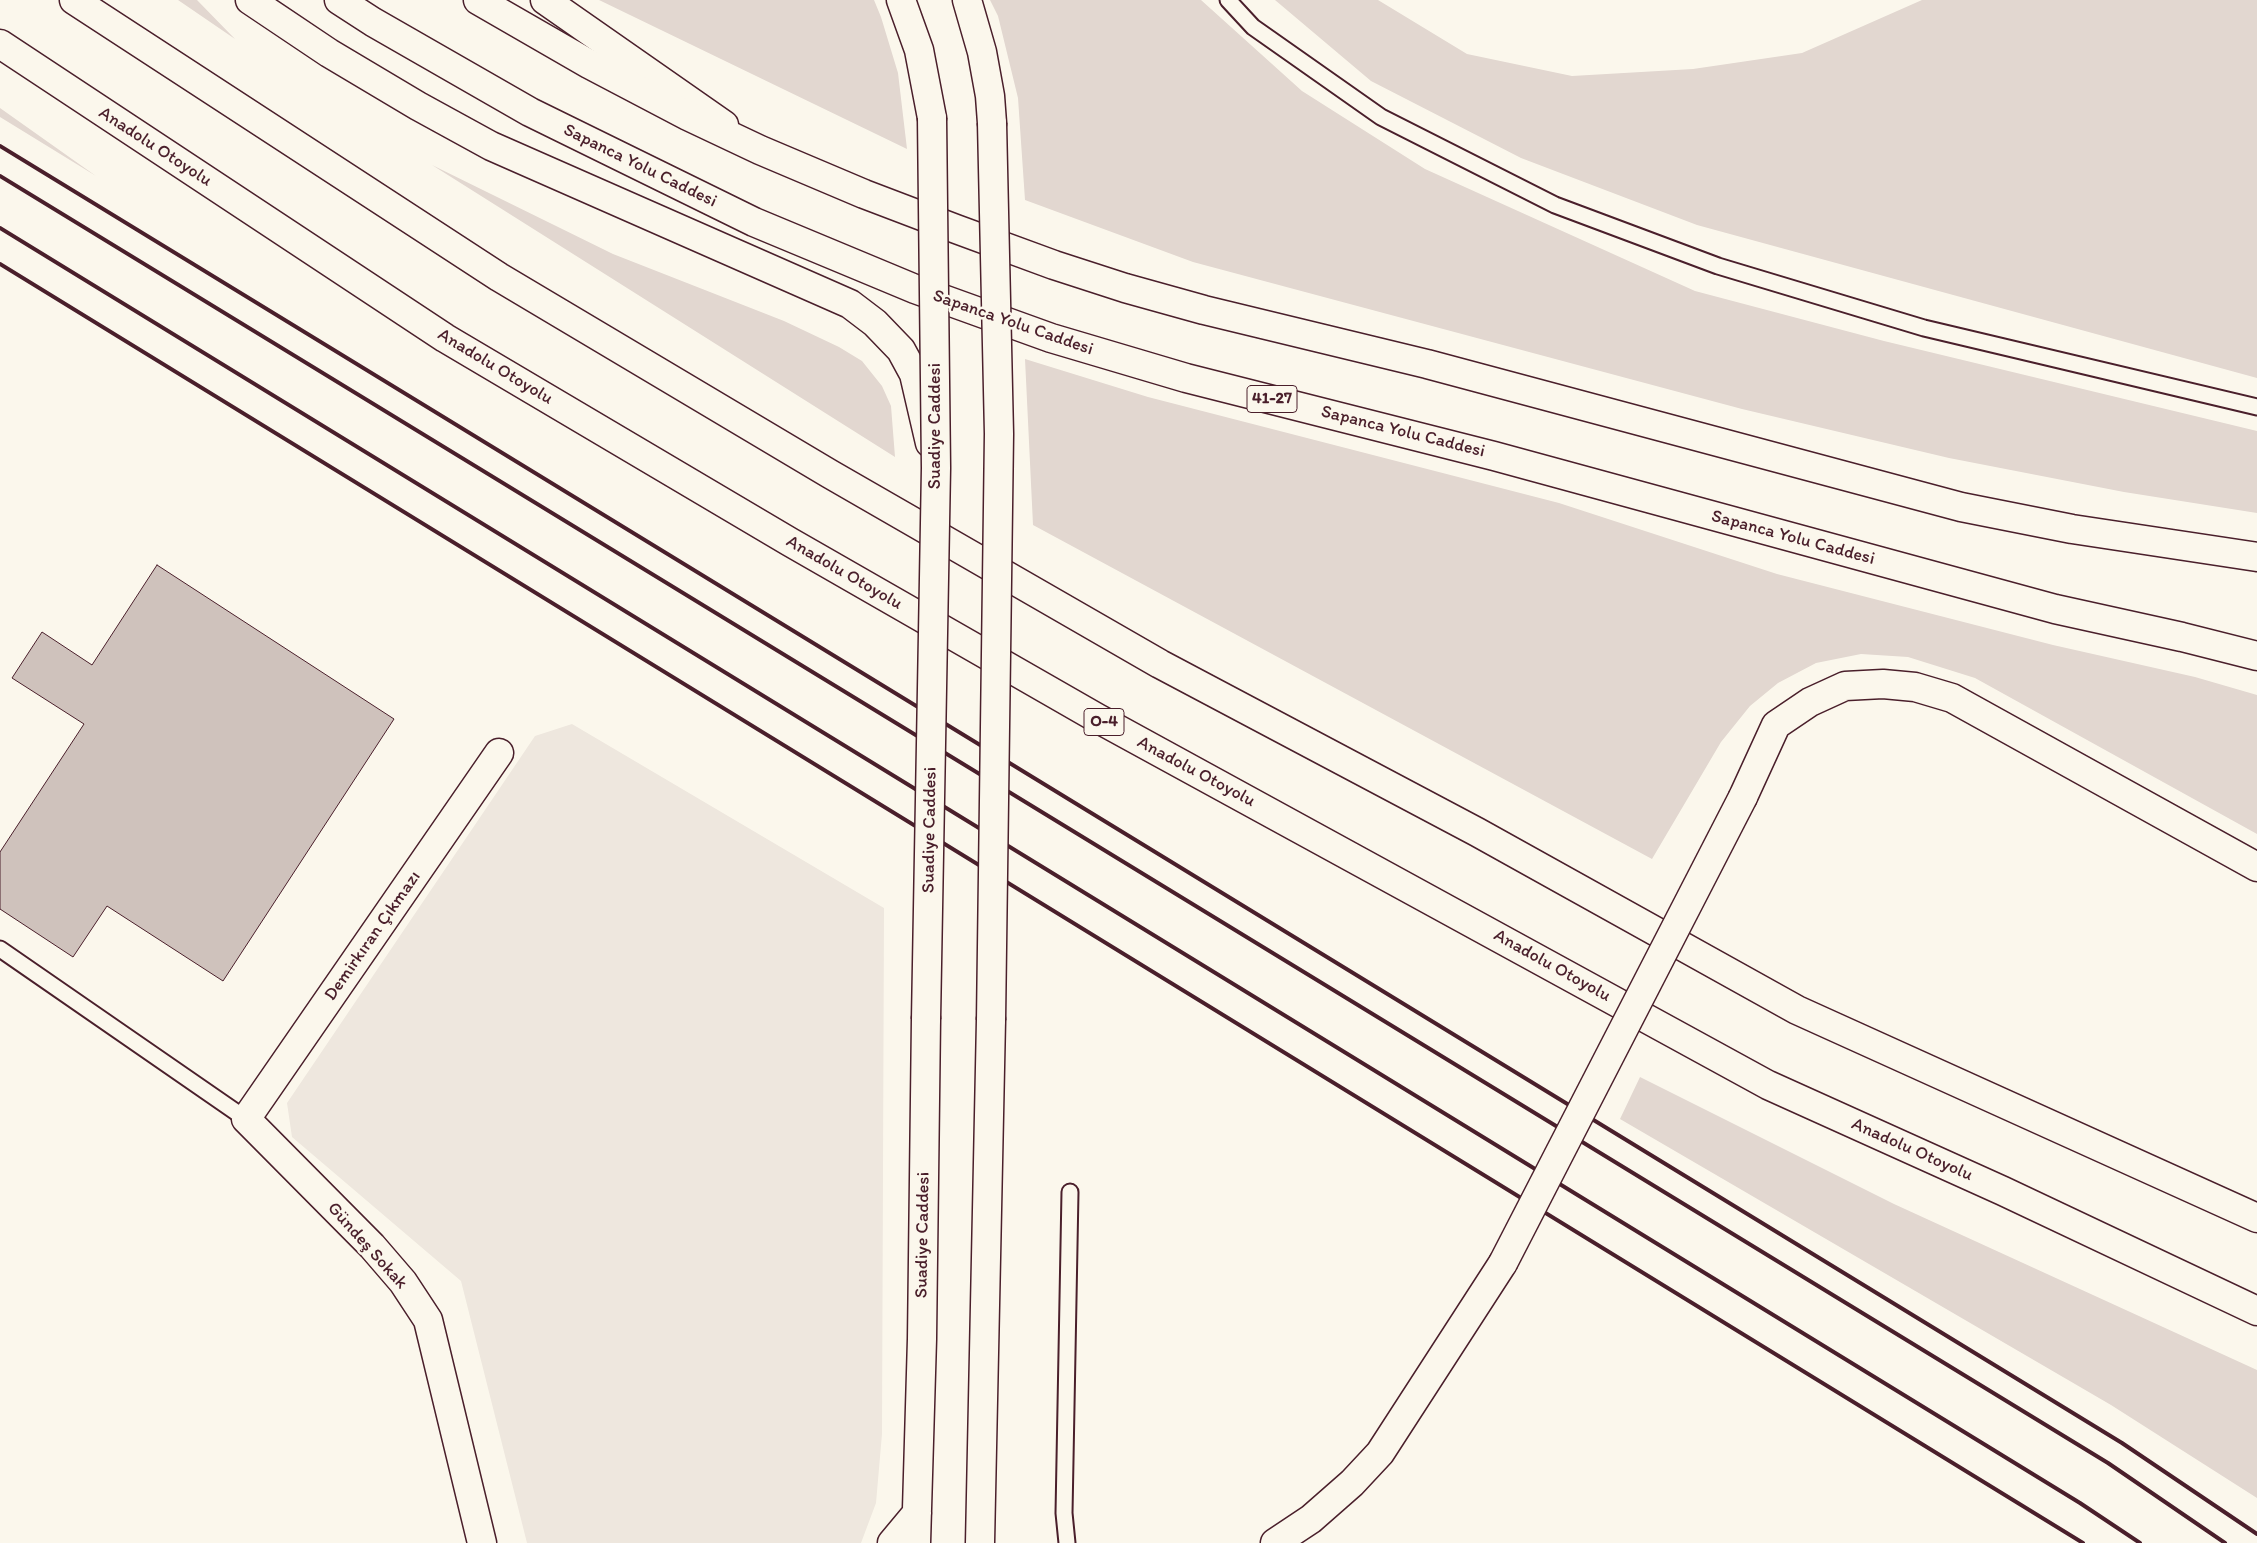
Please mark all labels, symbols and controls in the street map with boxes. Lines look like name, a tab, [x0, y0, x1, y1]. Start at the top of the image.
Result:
street label: Anadolu Otoyolu	[94, 102, 216, 192]
street label: Sapanca Yolu Caddesi	[560, 119, 720, 213]
street label: Sapanca Yolu Caddesi	[930, 285, 1096, 361]
street label: Anadolu Otoyolu	[433, 324, 557, 410]
street label: Suadiye Caddesi	[924, 363, 946, 489]
road number: 41-27	[1247, 386, 1297, 412]
street label: Sapanca Yolu Caddesi	[1319, 401, 1487, 463]
street label: Sapanca Yolu Caddesi	[1709, 506, 1877, 570]
street label: Anadolu Otoyolu	[782, 531, 906, 615]
road number: O-4	[1084, 709, 1124, 736]
street label: Anadolu Otoyolu	[1133, 732, 1259, 812]
street label: Suadiye Caddesi	[918, 767, 942, 893]
street label: Demirkıran Çıkmazı	[320, 867, 426, 1005]
street label: Anadolu Otoyolu	[1490, 925, 1614, 1007]
street label: Anadolu Otoyolu	[1848, 1114, 1976, 1186]
street label: Suadiye Caddesi	[911, 1172, 935, 1298]
street label: Gündeş Sokak	[322, 1198, 412, 1294]

